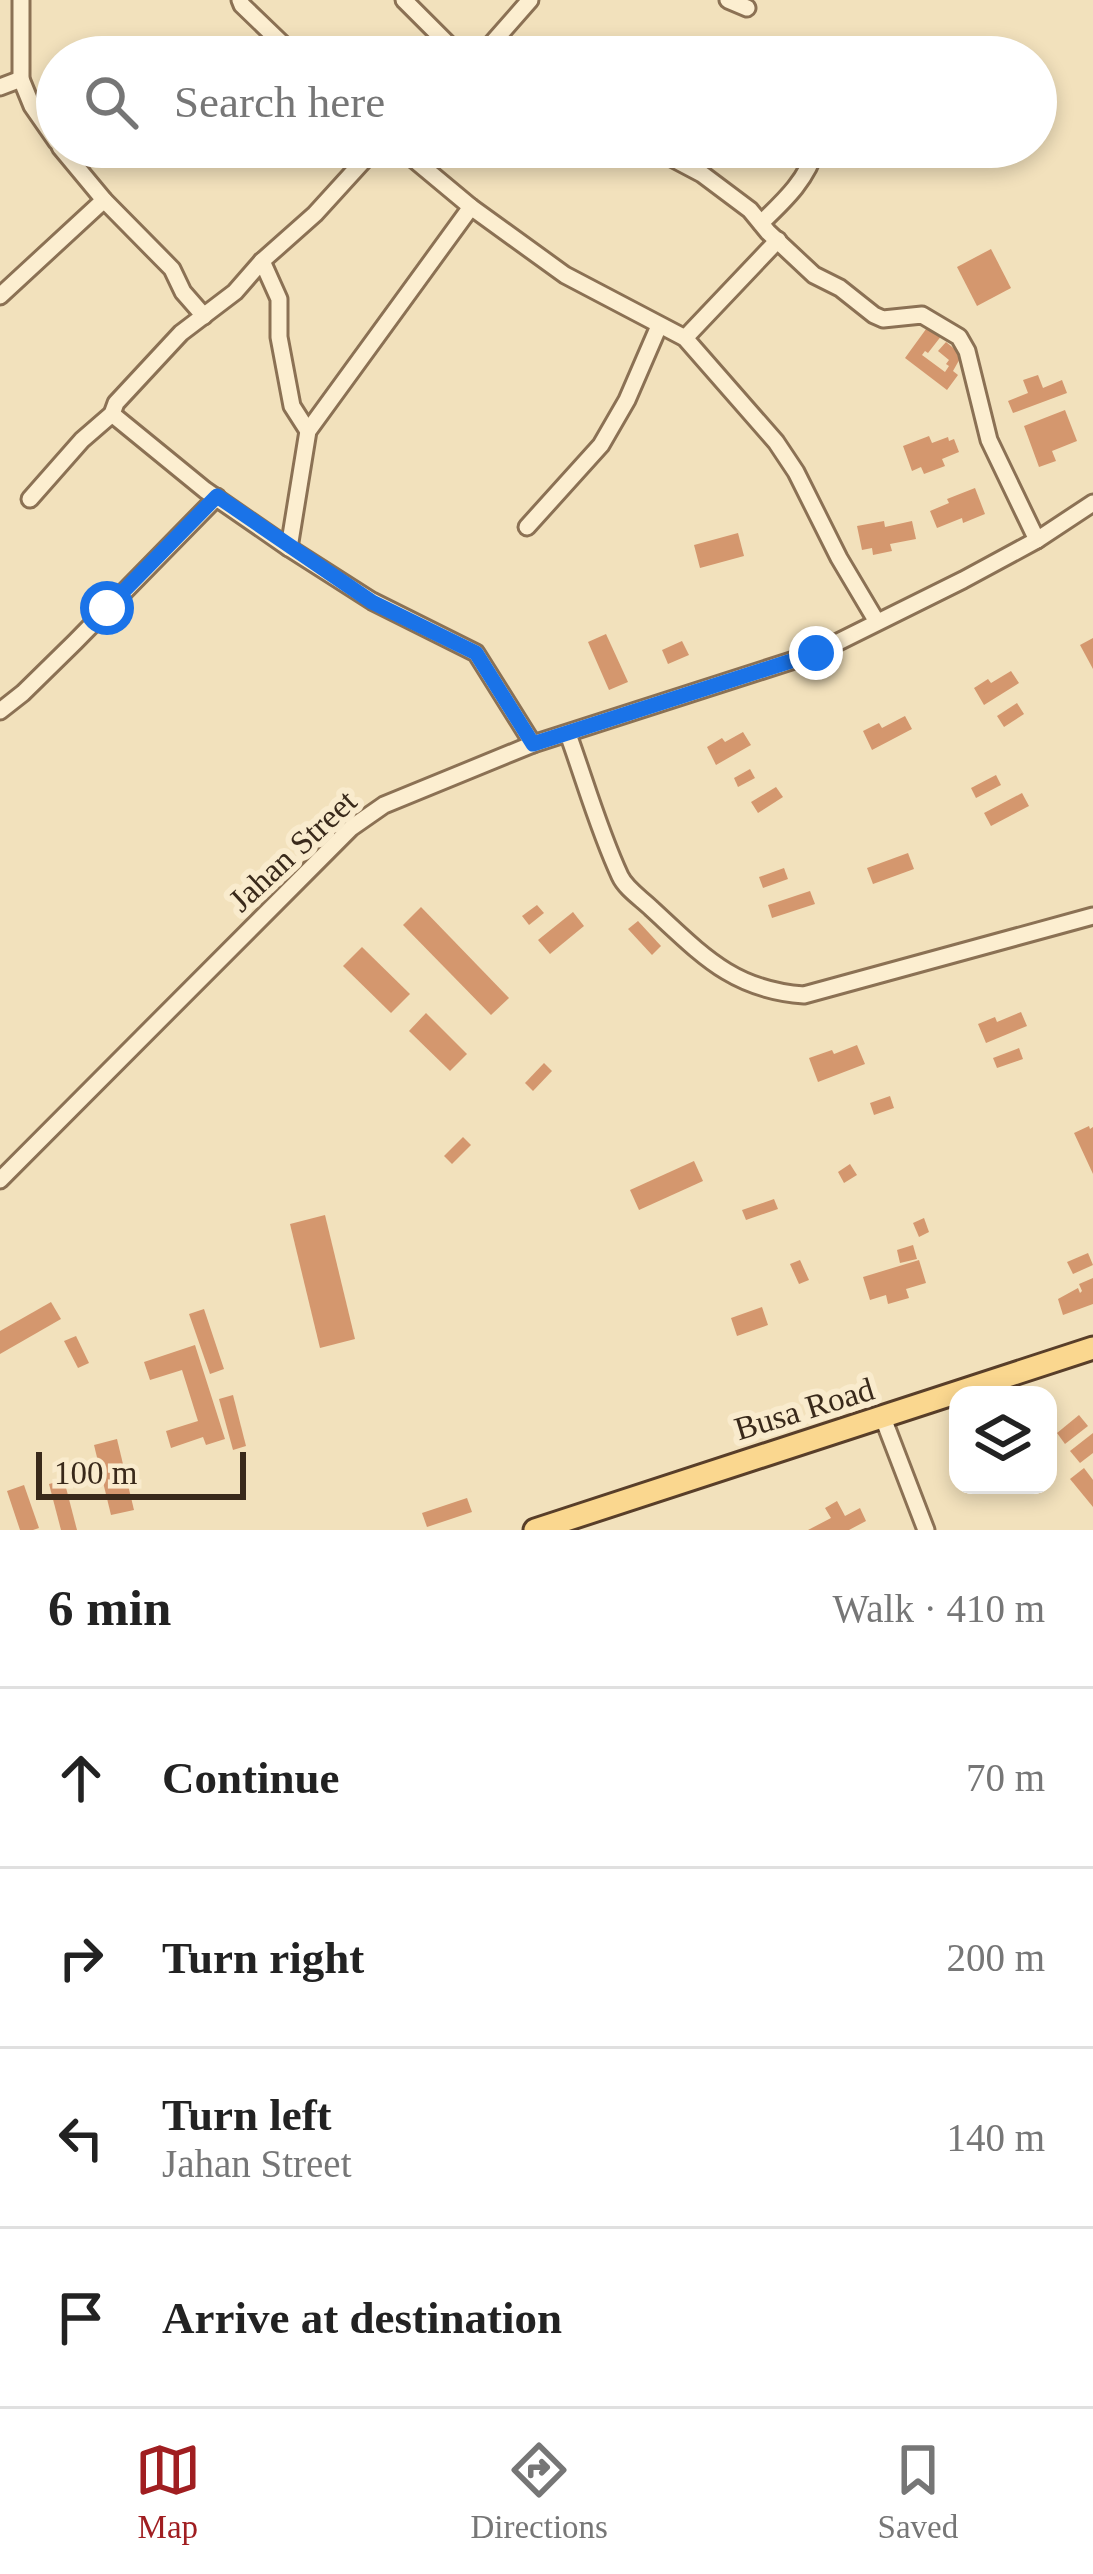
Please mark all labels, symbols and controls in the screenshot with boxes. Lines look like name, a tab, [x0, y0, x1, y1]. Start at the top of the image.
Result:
search box	[36, 36, 1057, 168]
icon: search	[78, 69, 144, 135]
text: Search here	[174, 77, 385, 127]
route start	[80, 581, 134, 635]
route end	[789, 626, 843, 680]
street label: Jahan Street	[222, 783, 364, 919]
street label: Busa Road	[730, 1371, 879, 1447]
map controls	[949, 1386, 1057, 1494]
button: layers	[949, 1386, 1057, 1494]
scale bar	[36, 1446, 246, 1499]
text: 100 m	[54, 1455, 137, 1491]
text: 6 min	[48, 1580, 171, 1636]
text: Walk · 410 m	[833, 1587, 1045, 1630]
icon: ahead	[48, 1745, 114, 1811]
text: Continue	[162, 1753, 340, 1803]
text: 70 m	[966, 1756, 1045, 1799]
icon: right	[48, 1925, 114, 1991]
text: Turn right	[162, 1933, 364, 1983]
text: 200 m	[946, 1936, 1045, 1979]
text: Turn left	[162, 2090, 332, 2140]
icon: left	[48, 2105, 114, 2171]
text: 140 m	[946, 2116, 1045, 2159]
text: Jahan Street	[162, 2142, 352, 2185]
icon: arrive	[48, 2285, 114, 2351]
text: Arrive at destination	[162, 2293, 562, 2343]
tab: Map	[135, 2437, 201, 2546]
tab: Directions	[470, 2437, 608, 2546]
tab: Saved	[878, 2437, 958, 2546]

